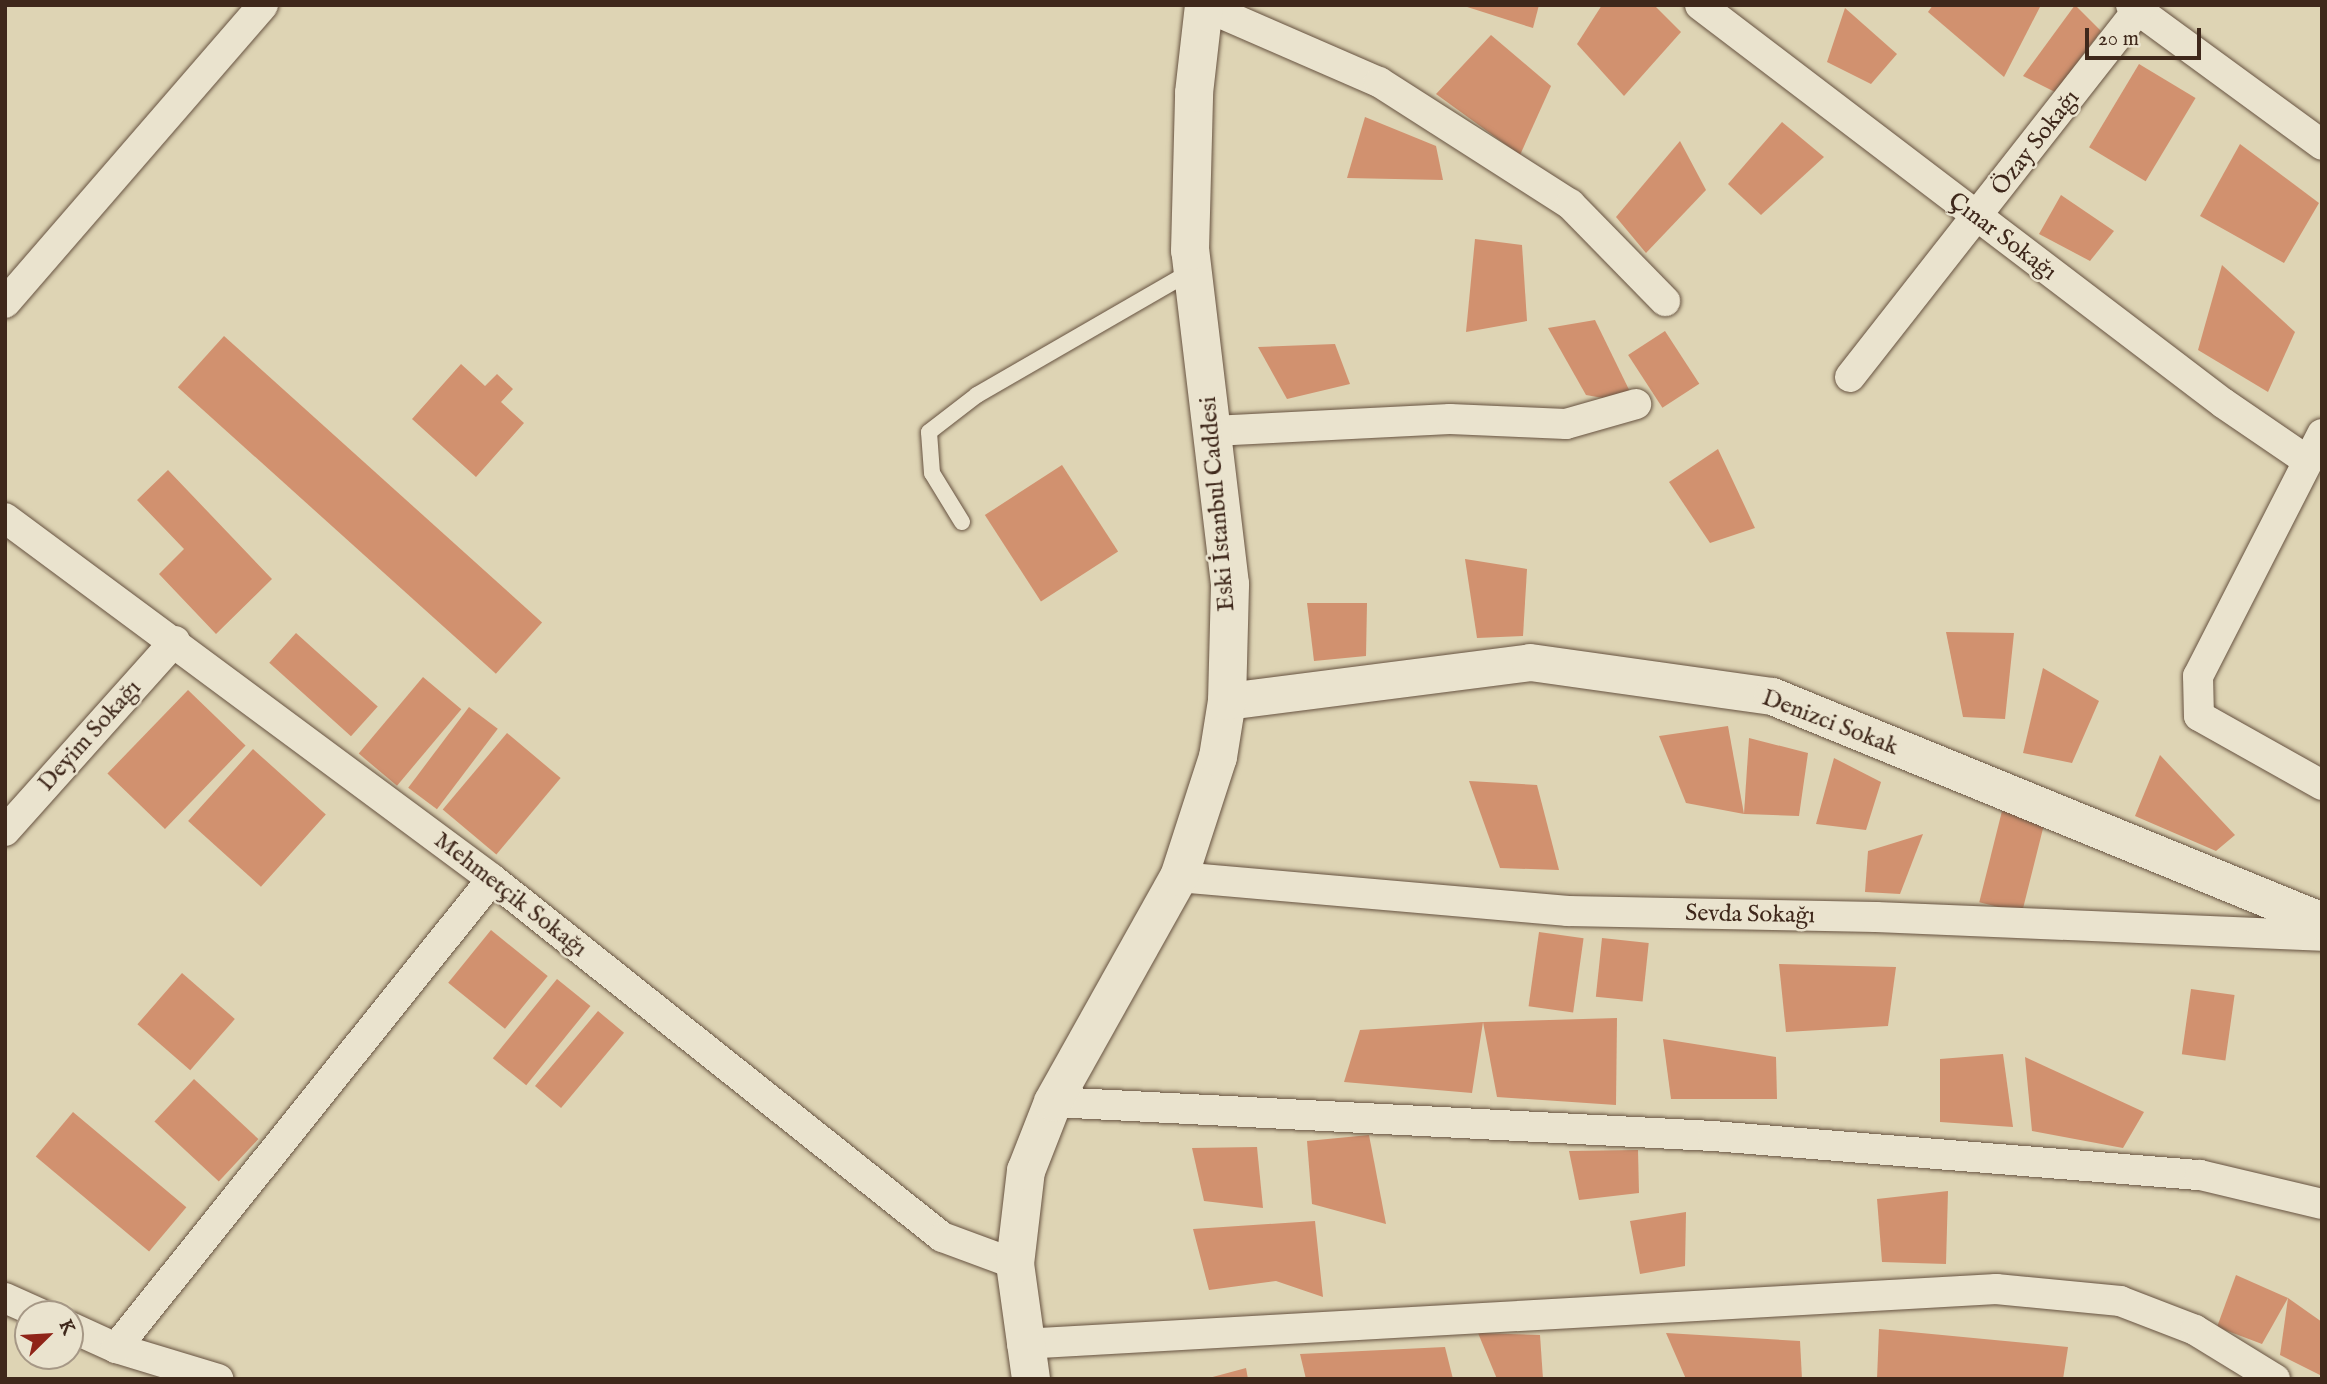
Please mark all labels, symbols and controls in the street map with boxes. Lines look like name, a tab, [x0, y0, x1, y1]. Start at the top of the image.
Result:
scale bar	[2089, 14, 2204, 58]
text: 20 m	[2098, 26, 2139, 53]
street label: Özay Sokağı	[1986, 84, 2086, 202]
street label: Çınar Sokağı	[1942, 187, 2062, 287]
street label: Eski İstanbul Caddesi	[1194, 395, 1242, 613]
street label: Deyim Sokağı	[32, 674, 148, 798]
street label: Denizci Sokak	[1758, 684, 1902, 762]
street label: Mehmetçik Sokağı	[428, 826, 592, 964]
street label: Sevda Sokağı	[1685, 899, 1815, 931]
north arrow	[14, 1300, 84, 1370]
text: K	[53, 1316, 80, 1338]

